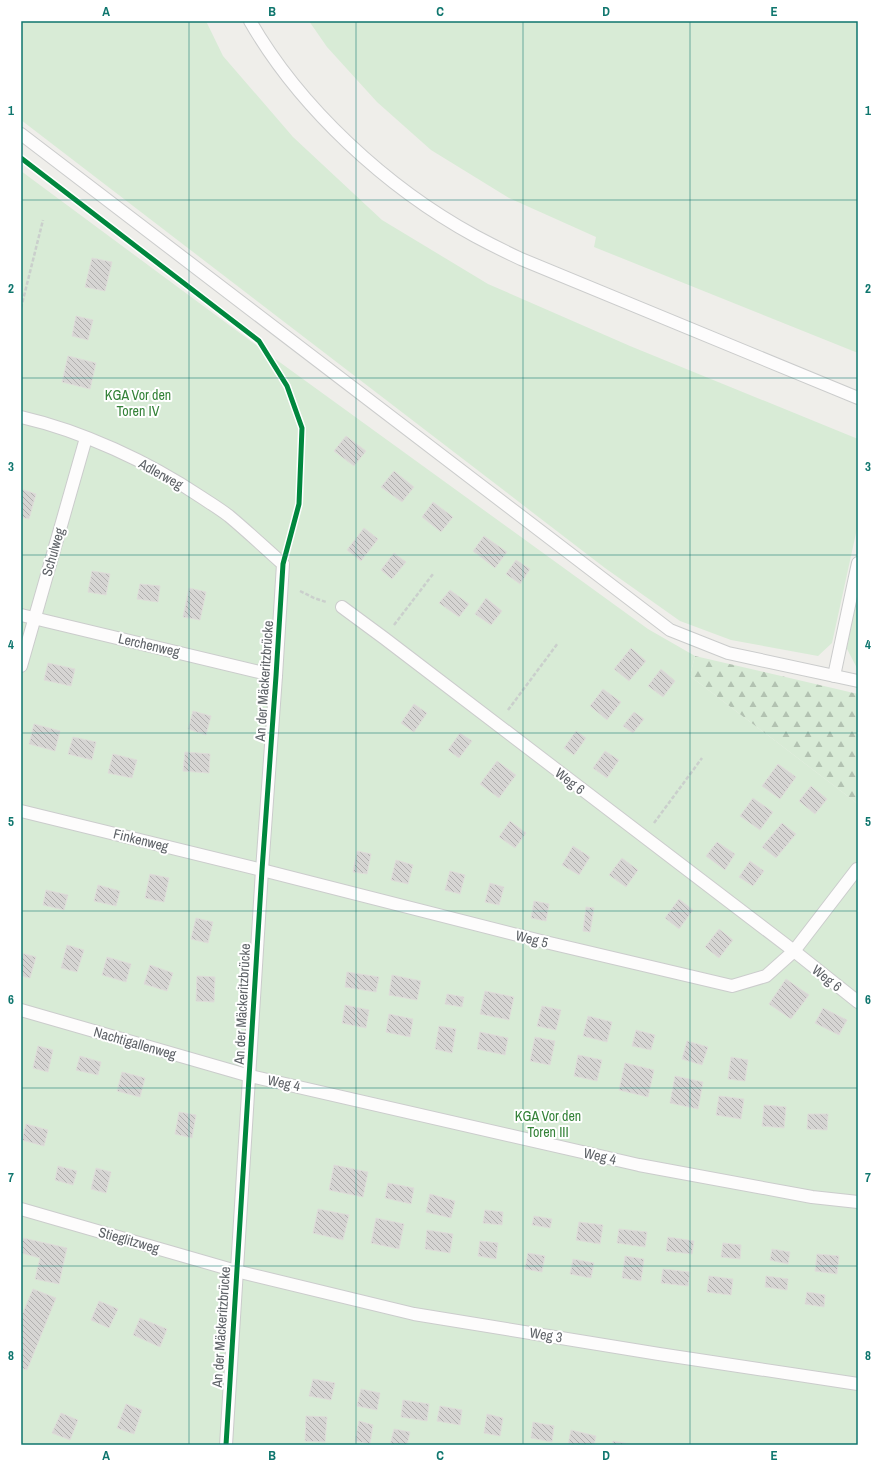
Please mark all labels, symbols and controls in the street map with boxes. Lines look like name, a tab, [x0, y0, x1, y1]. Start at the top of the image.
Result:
text: A	[102, 3, 110, 20]
text: B	[268, 3, 276, 20]
text: C	[436, 3, 444, 20]
text: D	[602, 3, 610, 20]
text: E	[770, 3, 778, 20]
text: 1	[8, 102, 14, 119]
text: 1	[865, 102, 871, 119]
text: 2	[8, 280, 14, 297]
text: 2	[865, 280, 871, 297]
park label: KGA Vor den Toren IV	[105, 386, 171, 420]
street label: Adlerweg	[135, 454, 187, 494]
text: 3	[8, 458, 14, 475]
text: 3	[865, 458, 871, 475]
street label: Schulweg	[37, 525, 69, 578]
street label: An der Mäckeritzbrücke	[251, 620, 277, 743]
street label: Lerchenweg	[117, 629, 182, 661]
text: 4	[8, 636, 14, 653]
text: 4	[865, 636, 871, 653]
street label: Weg 6	[551, 764, 589, 798]
text: 5	[8, 813, 14, 830]
text: 5	[865, 813, 871, 830]
street label: Finkenweg	[112, 824, 171, 856]
street label: Weg 5	[514, 926, 550, 952]
street label: An der Mäckeritzbrücke	[230, 943, 254, 1066]
street label: Weg 6	[808, 961, 846, 995]
text: 6	[8, 991, 14, 1008]
text: 6	[865, 991, 871, 1008]
street label: Nachtigallenweg	[92, 1023, 179, 1064]
street label: Weg 4	[266, 1071, 303, 1095]
park label: KGA Vor den Toren III	[515, 1107, 581, 1141]
street label: Weg 4	[582, 1144, 619, 1169]
text: 7	[8, 1169, 14, 1186]
text: 7	[865, 1169, 871, 1186]
street label: Stieglitzweg	[96, 1223, 162, 1257]
street label: An der Mäckeritzbrücke	[208, 1266, 234, 1389]
street label: Weg 3	[528, 1324, 564, 1346]
text: 8	[8, 1347, 14, 1364]
text: 8	[865, 1347, 871, 1364]
text: A	[102, 1447, 110, 1464]
text: B	[268, 1447, 276, 1464]
text: C	[436, 1447, 444, 1464]
text: D	[602, 1447, 610, 1464]
text: E	[770, 1447, 778, 1464]

